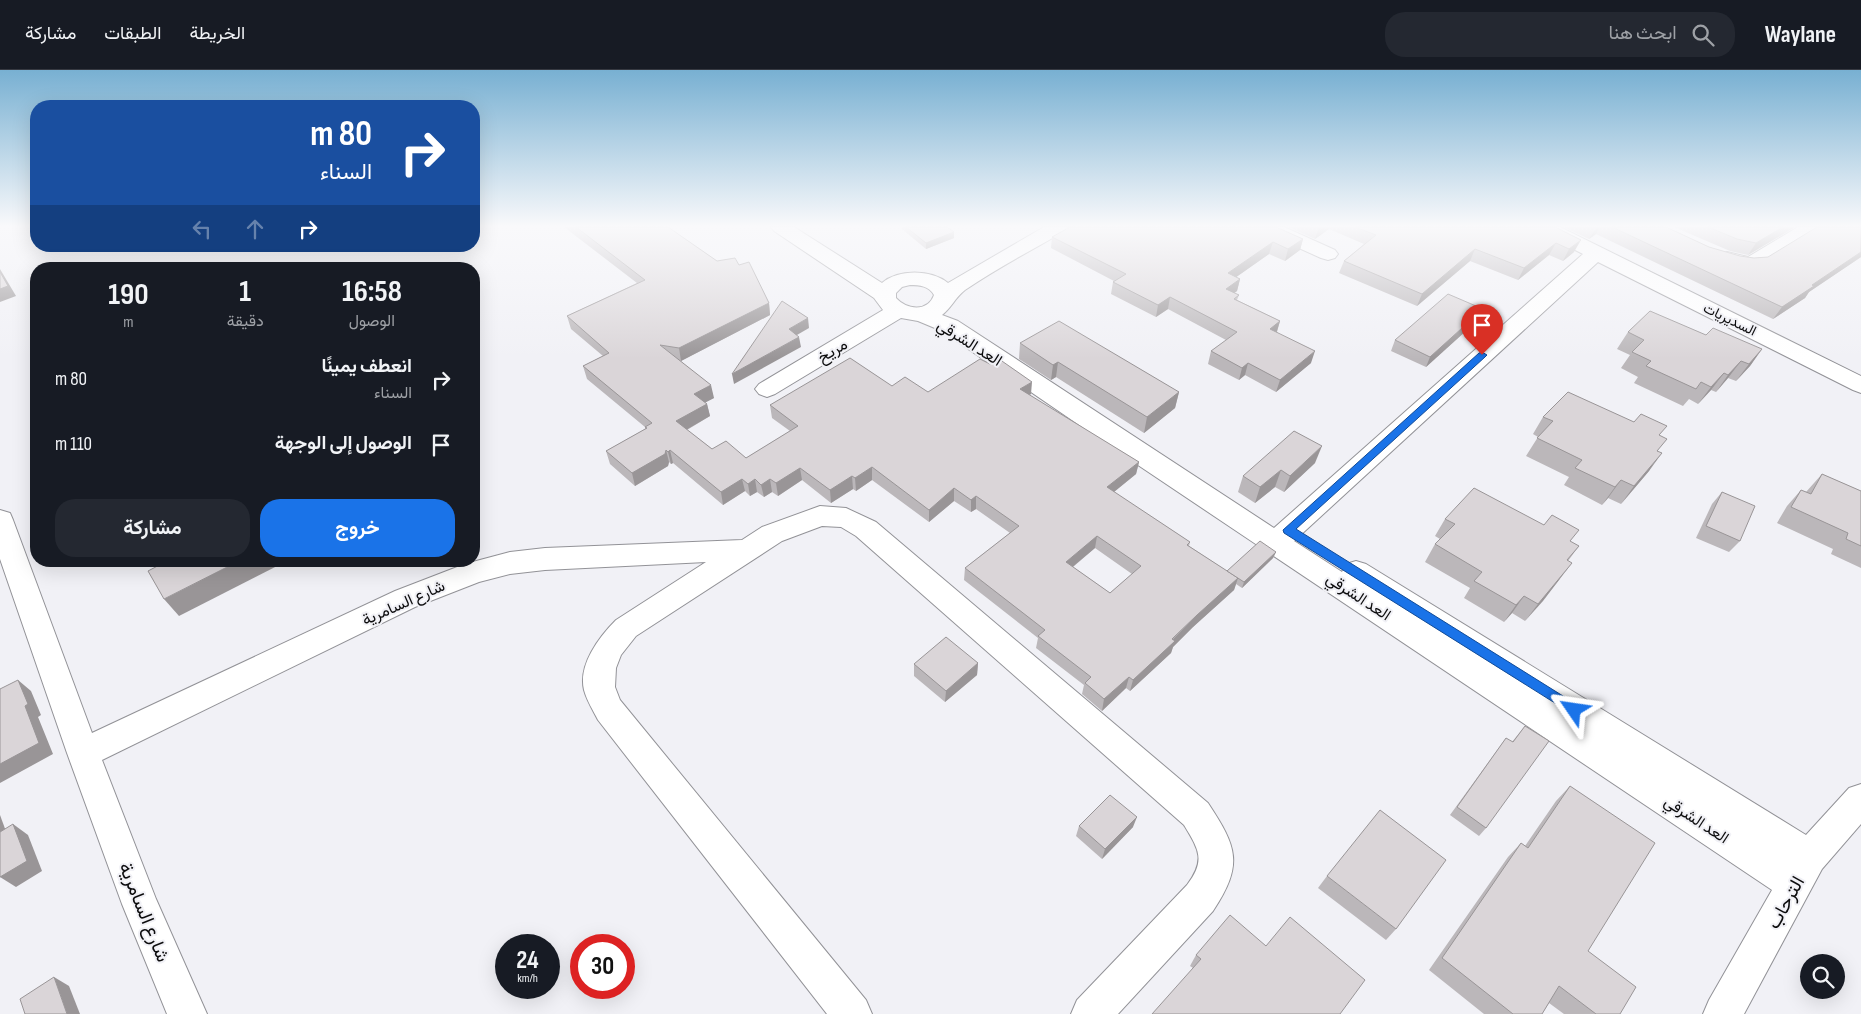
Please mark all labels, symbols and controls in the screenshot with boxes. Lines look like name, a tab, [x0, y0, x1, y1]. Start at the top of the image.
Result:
search box	[1385, 12, 1735, 57]
text: Waylane	[1765, 20, 1836, 49]
icon: search	[1689, 21, 1717, 49]
text: ابحث هنا	[1608, 22, 1677, 45]
text: مشاركة	[25, 23, 76, 44]
text: الطبقات	[104, 23, 161, 44]
text: الخريطة	[189, 23, 245, 44]
text: 80 m	[310, 113, 372, 156]
icon: right	[390, 120, 455, 185]
text: السناء	[320, 159, 372, 186]
icon: left	[188, 215, 216, 243]
icon: ahead	[241, 215, 269, 243]
icon: right	[294, 215, 322, 243]
text: 1	[239, 274, 251, 310]
text: 16:58	[342, 274, 402, 310]
text: 190	[108, 277, 148, 313]
street label: السديريات	[1700, 299, 1759, 340]
pin	[1461, 304, 1503, 355]
icon: arrive	[1468, 311, 1496, 339]
text: دقيقة	[227, 312, 264, 331]
text: الوصول	[349, 312, 395, 331]
text: m	[123, 313, 133, 332]
street label: العد الشرقي	[932, 316, 1005, 373]
street label: مريخ	[814, 335, 852, 368]
text: انعطف يمينًا	[321, 355, 412, 378]
icon: right	[427, 366, 455, 394]
text: 80 m	[55, 368, 87, 391]
text: السناء	[374, 384, 412, 403]
icon: arrive	[427, 431, 455, 459]
text: الوصول إلى الوجهة	[275, 432, 412, 455]
text: 110 m	[55, 433, 92, 456]
button: مشاركة	[55, 499, 250, 557]
button: خروج	[260, 499, 455, 557]
street label: العد الشرقي	[1321, 569, 1394, 628]
street label: شارع السامرية	[359, 577, 448, 631]
position arrow	[1547, 683, 1599, 735]
street label: العد الشرقي	[1659, 792, 1732, 851]
street label: شارع السامرية	[113, 859, 174, 966]
street label: الترحاب	[1762, 872, 1810, 933]
speed limit sign: 30	[570, 934, 635, 999]
text: 24	[516, 945, 539, 976]
map controls	[1800, 954, 1845, 999]
button: search	[1800, 954, 1845, 999]
text: km/h	[517, 971, 538, 986]

